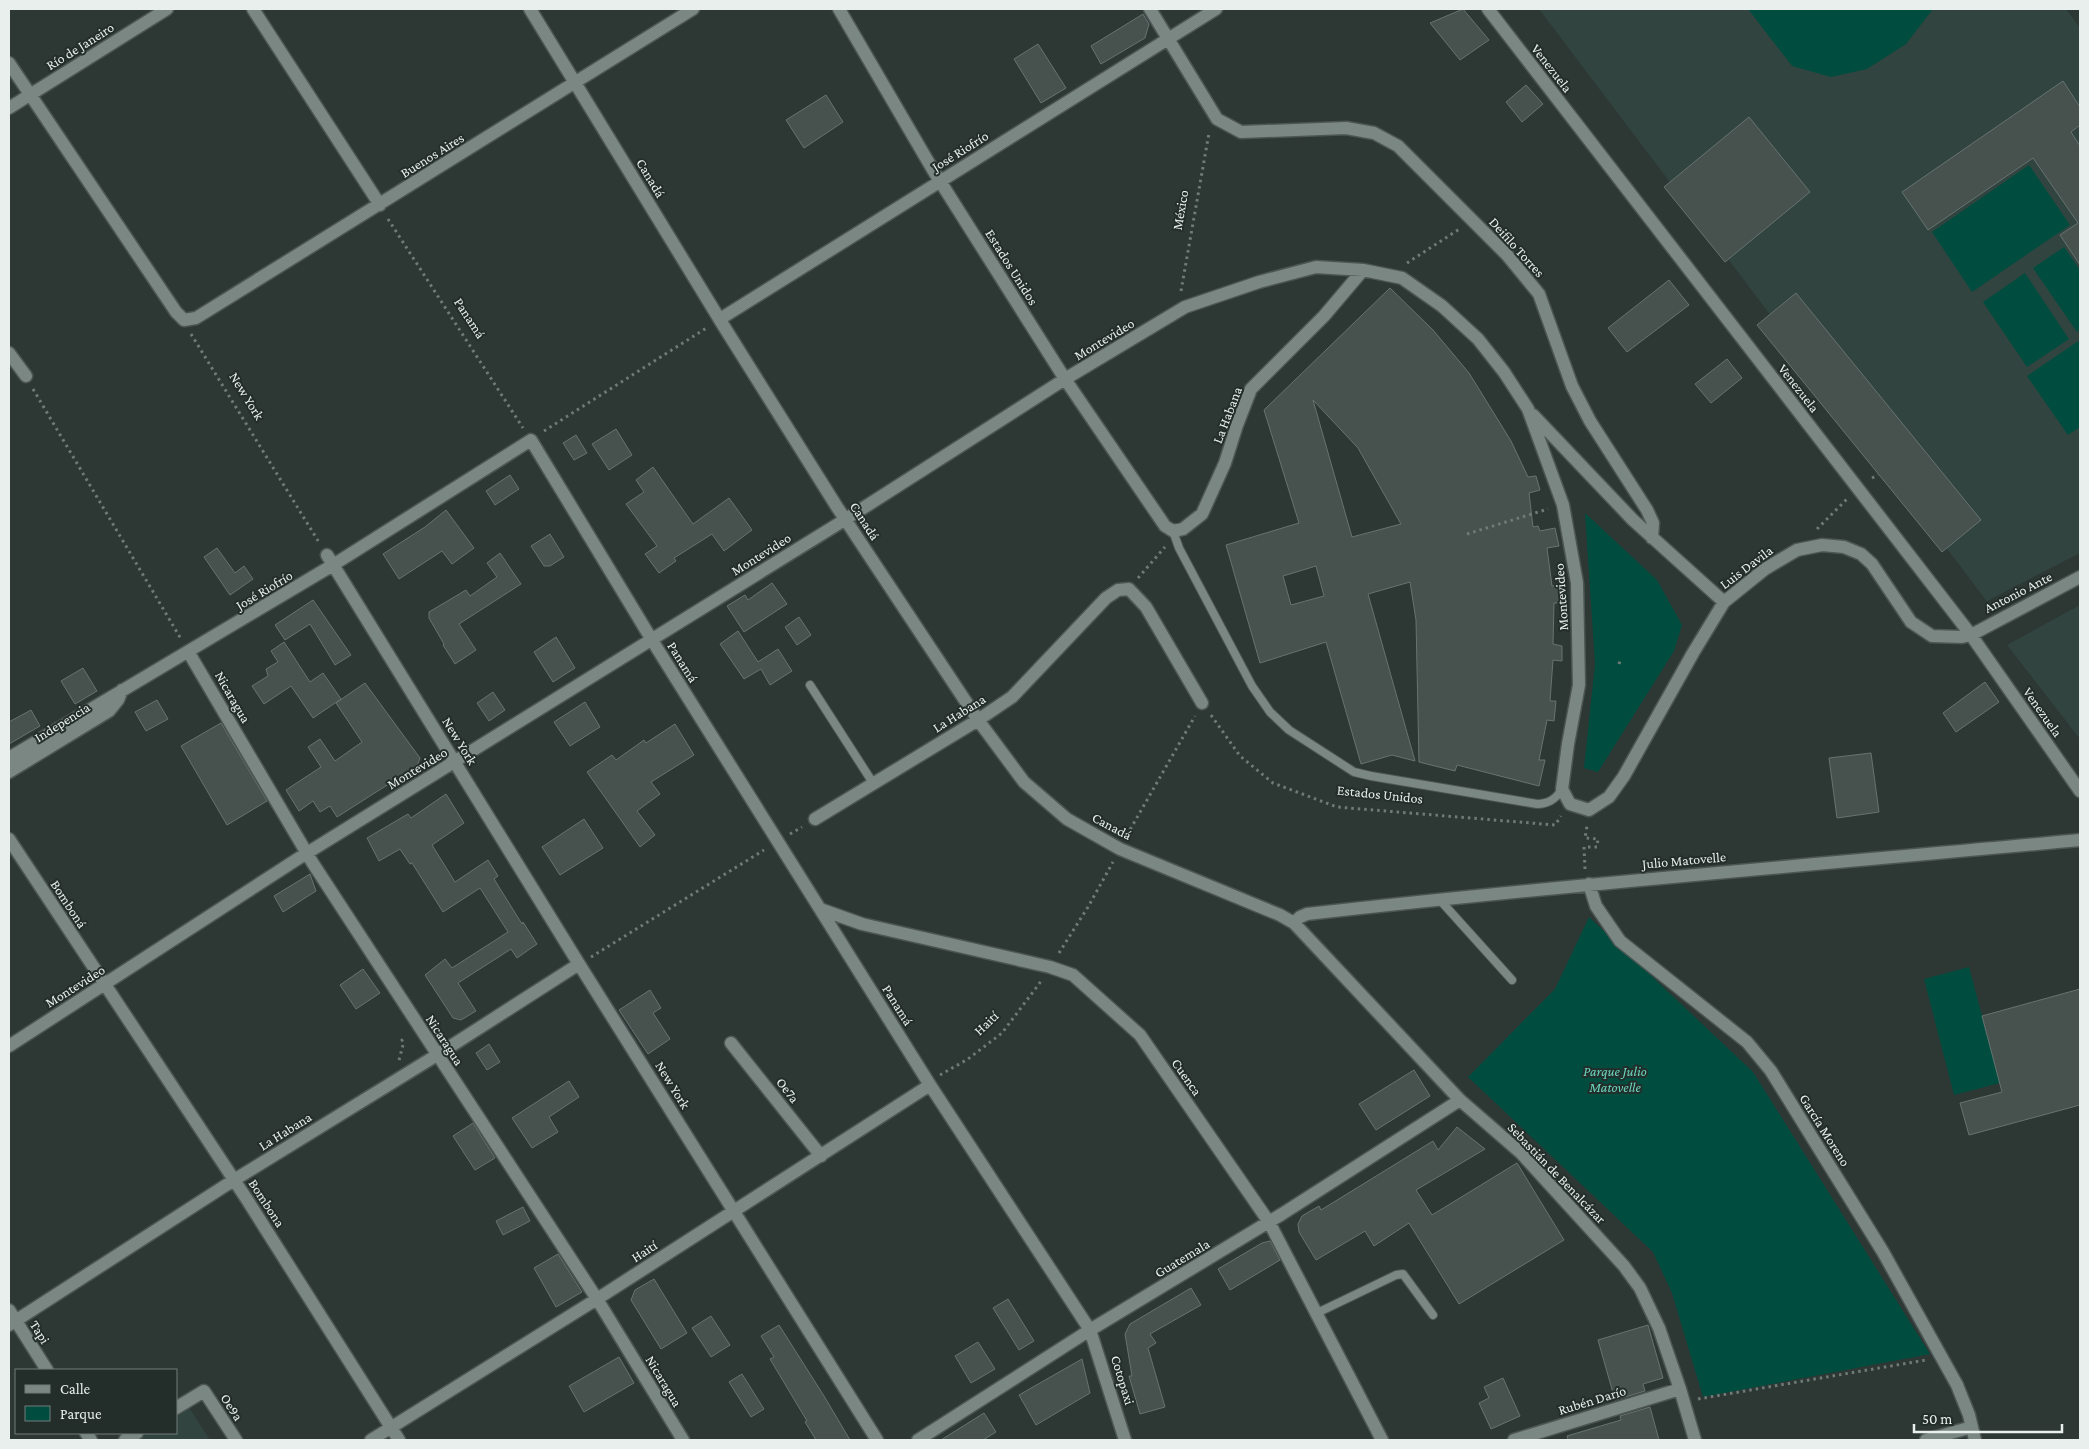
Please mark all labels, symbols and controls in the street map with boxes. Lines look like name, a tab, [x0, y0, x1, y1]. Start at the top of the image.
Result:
street label: Río de Janeiro	[43, 19, 117, 73]
street label: Venezuela	[1528, 41, 1576, 96]
street label: José Riofrío	[927, 127, 991, 176]
street label: Buenos Aires	[397, 129, 467, 181]
street label: Canadá	[633, 156, 669, 201]
street label: México	[1169, 189, 1191, 231]
street label: Deifilo Torres	[1486, 214, 1548, 280]
street label: Estados Unidos	[982, 226, 1042, 308]
street label: Panamá	[451, 295, 489, 342]
street label: Montevideo	[1071, 315, 1137, 363]
street label: Venezuela	[1775, 361, 1823, 416]
street label: New York	[226, 369, 268, 423]
street label: La Habana	[1209, 384, 1245, 446]
street label: Canadá	[847, 499, 884, 544]
street label: Montevideo	[728, 529, 794, 579]
street label: Luis Davila	[1716, 542, 1776, 592]
street label: Montevideo	[1551, 563, 1571, 631]
street label: José Riofrío	[231, 567, 295, 614]
street label: Antonio Ante	[1981, 568, 2055, 616]
street label: Panamá	[664, 639, 702, 686]
street label: Nicaragua	[212, 668, 254, 726]
street label: Venezuela	[2020, 684, 2066, 740]
street label: La Habana	[930, 690, 989, 736]
street label: Indepencia	[31, 698, 93, 745]
street label: New York	[439, 714, 481, 768]
street label: Montevideo	[384, 744, 450, 792]
street label: Estados Unidos	[1336, 782, 1424, 806]
street label: Canadá	[1089, 809, 1135, 843]
street label: Julio Matovelle	[1639, 848, 1727, 872]
street label: Bomboná	[48, 877, 91, 931]
street label: Montevideo	[42, 961, 108, 1011]
street label: Panamá	[879, 982, 917, 1029]
street label: Haití	[971, 1007, 1002, 1038]
street label: Nicaragua	[423, 1012, 468, 1069]
street label: Cuenca	[1169, 1055, 1206, 1099]
street label: New York	[652, 1058, 694, 1112]
park label: Parque Julio Matovelle	[1583, 1063, 1647, 1095]
street label: Oe7a	[773, 1074, 803, 1106]
street label: García Moreno	[1796, 1091, 1854, 1169]
street label: La Habana	[256, 1108, 315, 1154]
street label: Sebastián de Benalcázar	[1505, 1119, 1609, 1227]
street label: Bombona	[246, 1176, 289, 1230]
street label: Guatemala	[1152, 1235, 1213, 1281]
street label: Haití	[628, 1237, 660, 1265]
street label: Tapi	[27, 1317, 53, 1347]
street label: Nicaragua	[642, 1352, 686, 1410]
street label: Cotopaxi	[1108, 1353, 1138, 1407]
legend	[15, 1369, 178, 1434]
text: Calle	[60, 1381, 91, 1397]
street label: Rubén Darío	[1556, 1382, 1628, 1418]
street label: Oe9a	[217, 1390, 247, 1424]
scale bar	[1914, 1402, 2062, 1434]
text: Parque	[60, 1406, 102, 1423]
text: 50 m	[1922, 1411, 1952, 1427]

